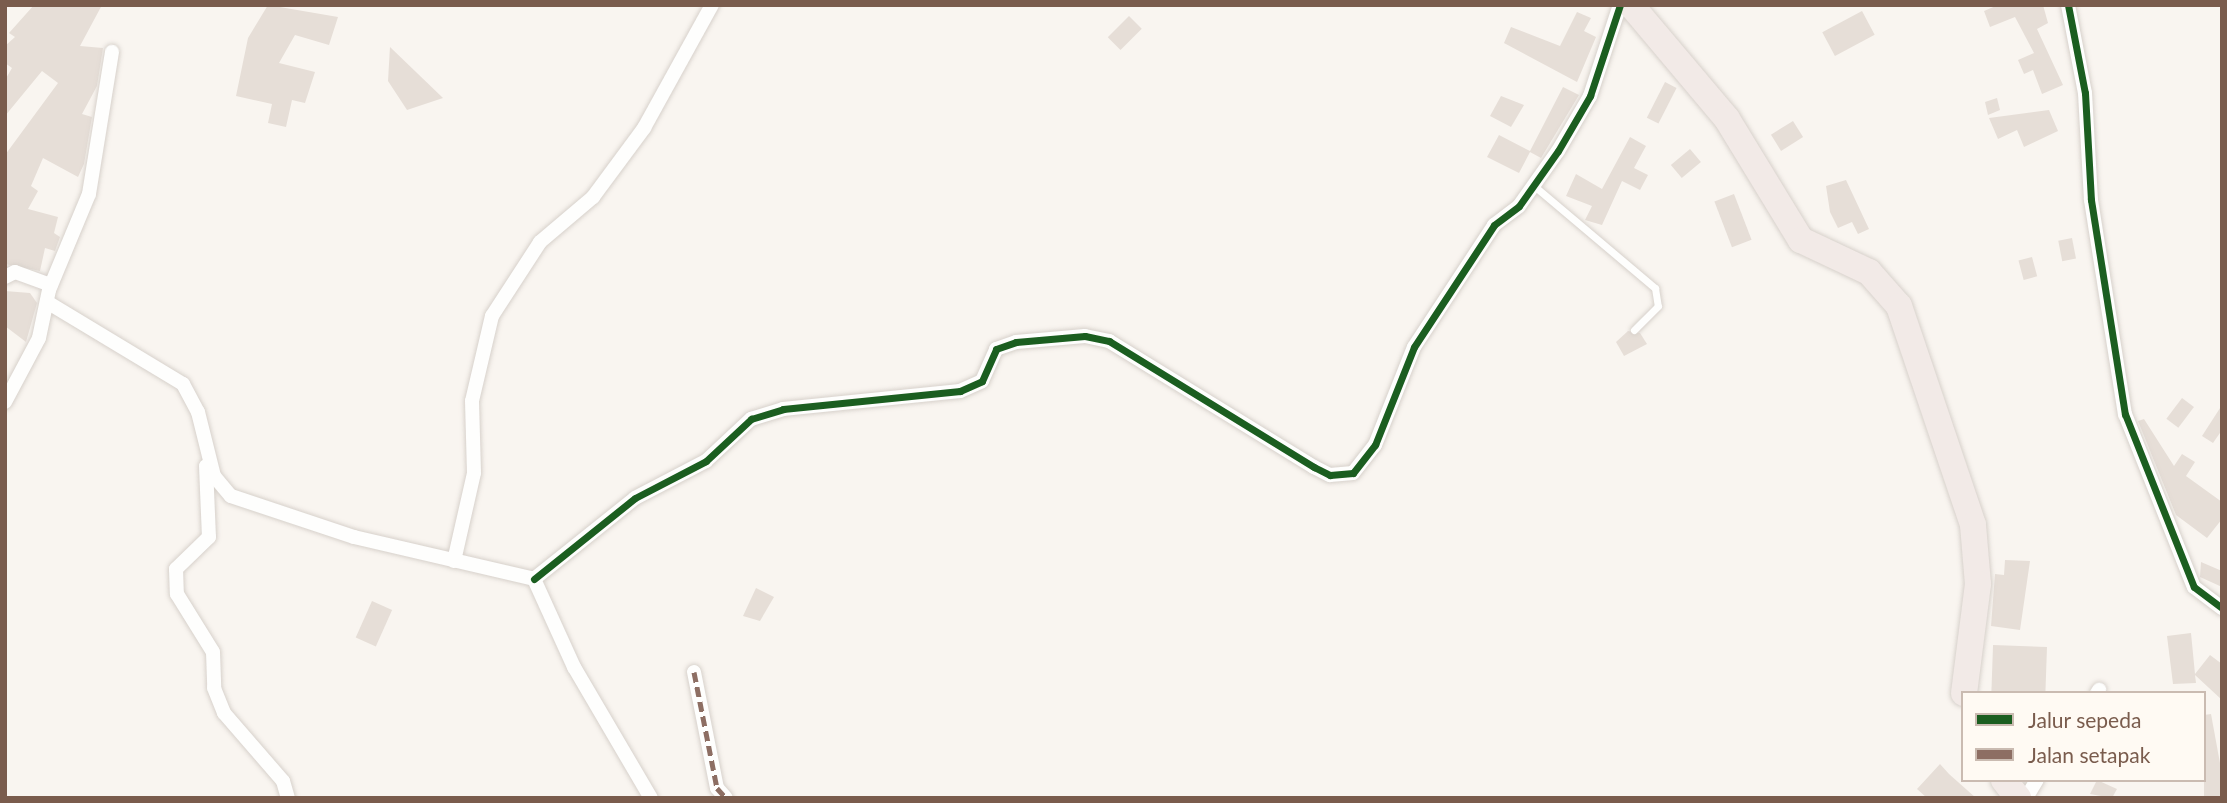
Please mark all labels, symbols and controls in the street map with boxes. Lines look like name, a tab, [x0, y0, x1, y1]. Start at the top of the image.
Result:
legend	[1961, 691, 2206, 782]
text: Jalur sepeda	[2028, 707, 2141, 732]
text: Jalan setapak	[2028, 742, 2150, 767]

